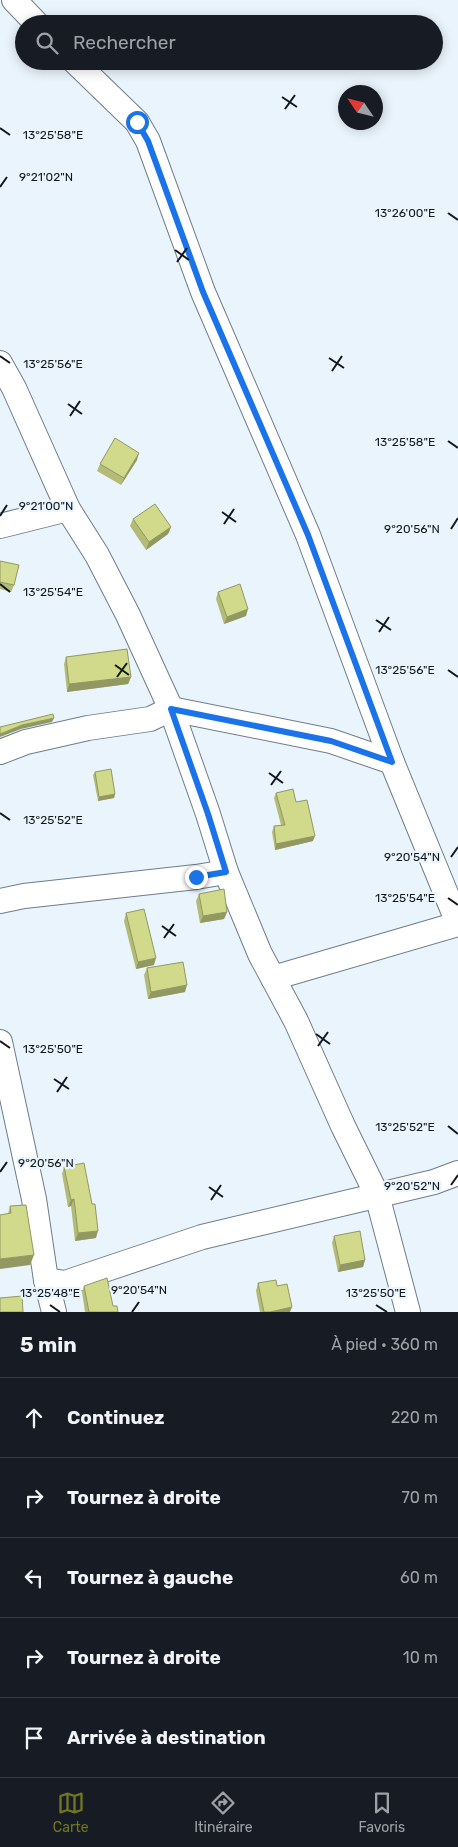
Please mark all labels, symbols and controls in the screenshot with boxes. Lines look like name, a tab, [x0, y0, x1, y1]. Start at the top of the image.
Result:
search box	[15, 15, 443, 70]
icon: search	[33, 29, 61, 57]
text: Rechercher	[73, 31, 176, 54]
north arrow	[338, 85, 383, 130]
route start	[126, 111, 149, 134]
text: 13°25'58"E	[23, 128, 83, 142]
text: 9°21'02"N	[19, 170, 73, 184]
text: 13°26'00"E	[375, 206, 435, 220]
text: 13°25'56"E	[23, 357, 83, 371]
text: 13°25'58"E	[375, 435, 435, 449]
text: 9°21'00"N	[19, 499, 73, 513]
text: 9°20'56"N	[384, 522, 440, 536]
text: 13°25'54"E	[23, 585, 83, 599]
text: 13°25'56"E	[375, 663, 435, 677]
text: 13°25'52"E	[23, 813, 83, 827]
text: 9°20'54"N	[384, 850, 440, 864]
route end	[185, 866, 208, 889]
text: 13°25'54"E	[375, 891, 435, 905]
text: 13°25'50"E	[23, 1042, 83, 1056]
text: 13°25'52"E	[375, 1120, 435, 1134]
text: 9°20'56"N	[18, 1156, 74, 1170]
text: 9°20'52"N	[384, 1179, 440, 1193]
text: 9°20'54"N	[111, 1283, 167, 1297]
text: 13°25'48"E	[20, 1286, 80, 1300]
text: 13°25'50"E	[346, 1286, 406, 1300]
text: 5 min	[20, 1332, 77, 1357]
text: À pied · 360 m	[331, 1335, 438, 1354]
icon: ahead	[20, 1404, 48, 1432]
text: Continuez	[67, 1406, 165, 1429]
text: 220 m	[391, 1408, 438, 1427]
icon: right	[20, 1484, 48, 1512]
text: Tournez à droite	[67, 1486, 221, 1509]
text: 70 m	[401, 1488, 438, 1507]
icon: left	[20, 1564, 48, 1592]
text: Tournez à gauche	[67, 1566, 233, 1589]
text: 60 m	[400, 1568, 438, 1587]
icon: right	[20, 1644, 48, 1672]
text: Tournez à droite	[67, 1646, 221, 1669]
text: 10 m	[403, 1648, 438, 1667]
icon: arrive	[20, 1724, 48, 1752]
text: Arrivée à destination	[67, 1726, 266, 1749]
tab: Carte	[53, 1789, 89, 1836]
tab: Itinéraire	[194, 1789, 253, 1836]
tab: Favoris	[358, 1789, 405, 1836]

